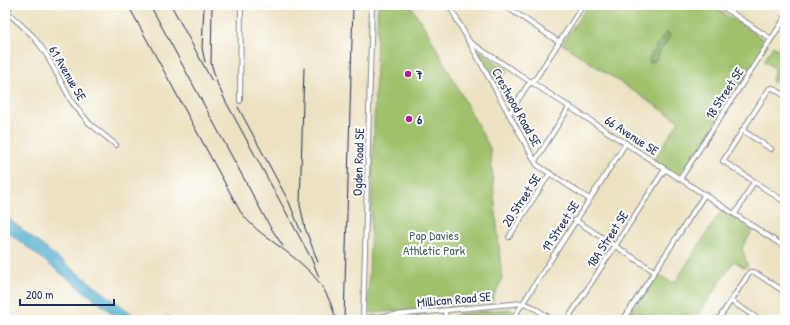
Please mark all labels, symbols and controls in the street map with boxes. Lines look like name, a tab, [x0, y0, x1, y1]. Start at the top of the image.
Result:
street label: 61 Avenue SE	[45, 42, 91, 104]
street label: 18 Street SE	[701, 63, 748, 122]
street label: Crestwood Road SE	[488, 64, 546, 150]
place label: 7	[415, 65, 423, 83]
marker: 7	[403, 69, 413, 79]
place label: 6	[417, 110, 423, 128]
street label: 66 Avenue SE	[601, 111, 663, 159]
marker: 6	[404, 114, 414, 124]
street label: Ogden Road SE	[348, 127, 368, 196]
street label: 20 Street SE	[497, 170, 545, 230]
street label: 19 Street SE	[537, 197, 583, 255]
street label: 18A Street SE	[582, 207, 632, 271]
park label: Pop Davies Athletic Park	[403, 226, 466, 259]
scale bar	[20, 281, 114, 307]
text: 200 m	[26, 286, 53, 303]
street label: Millican Road SE	[416, 287, 492, 311]

